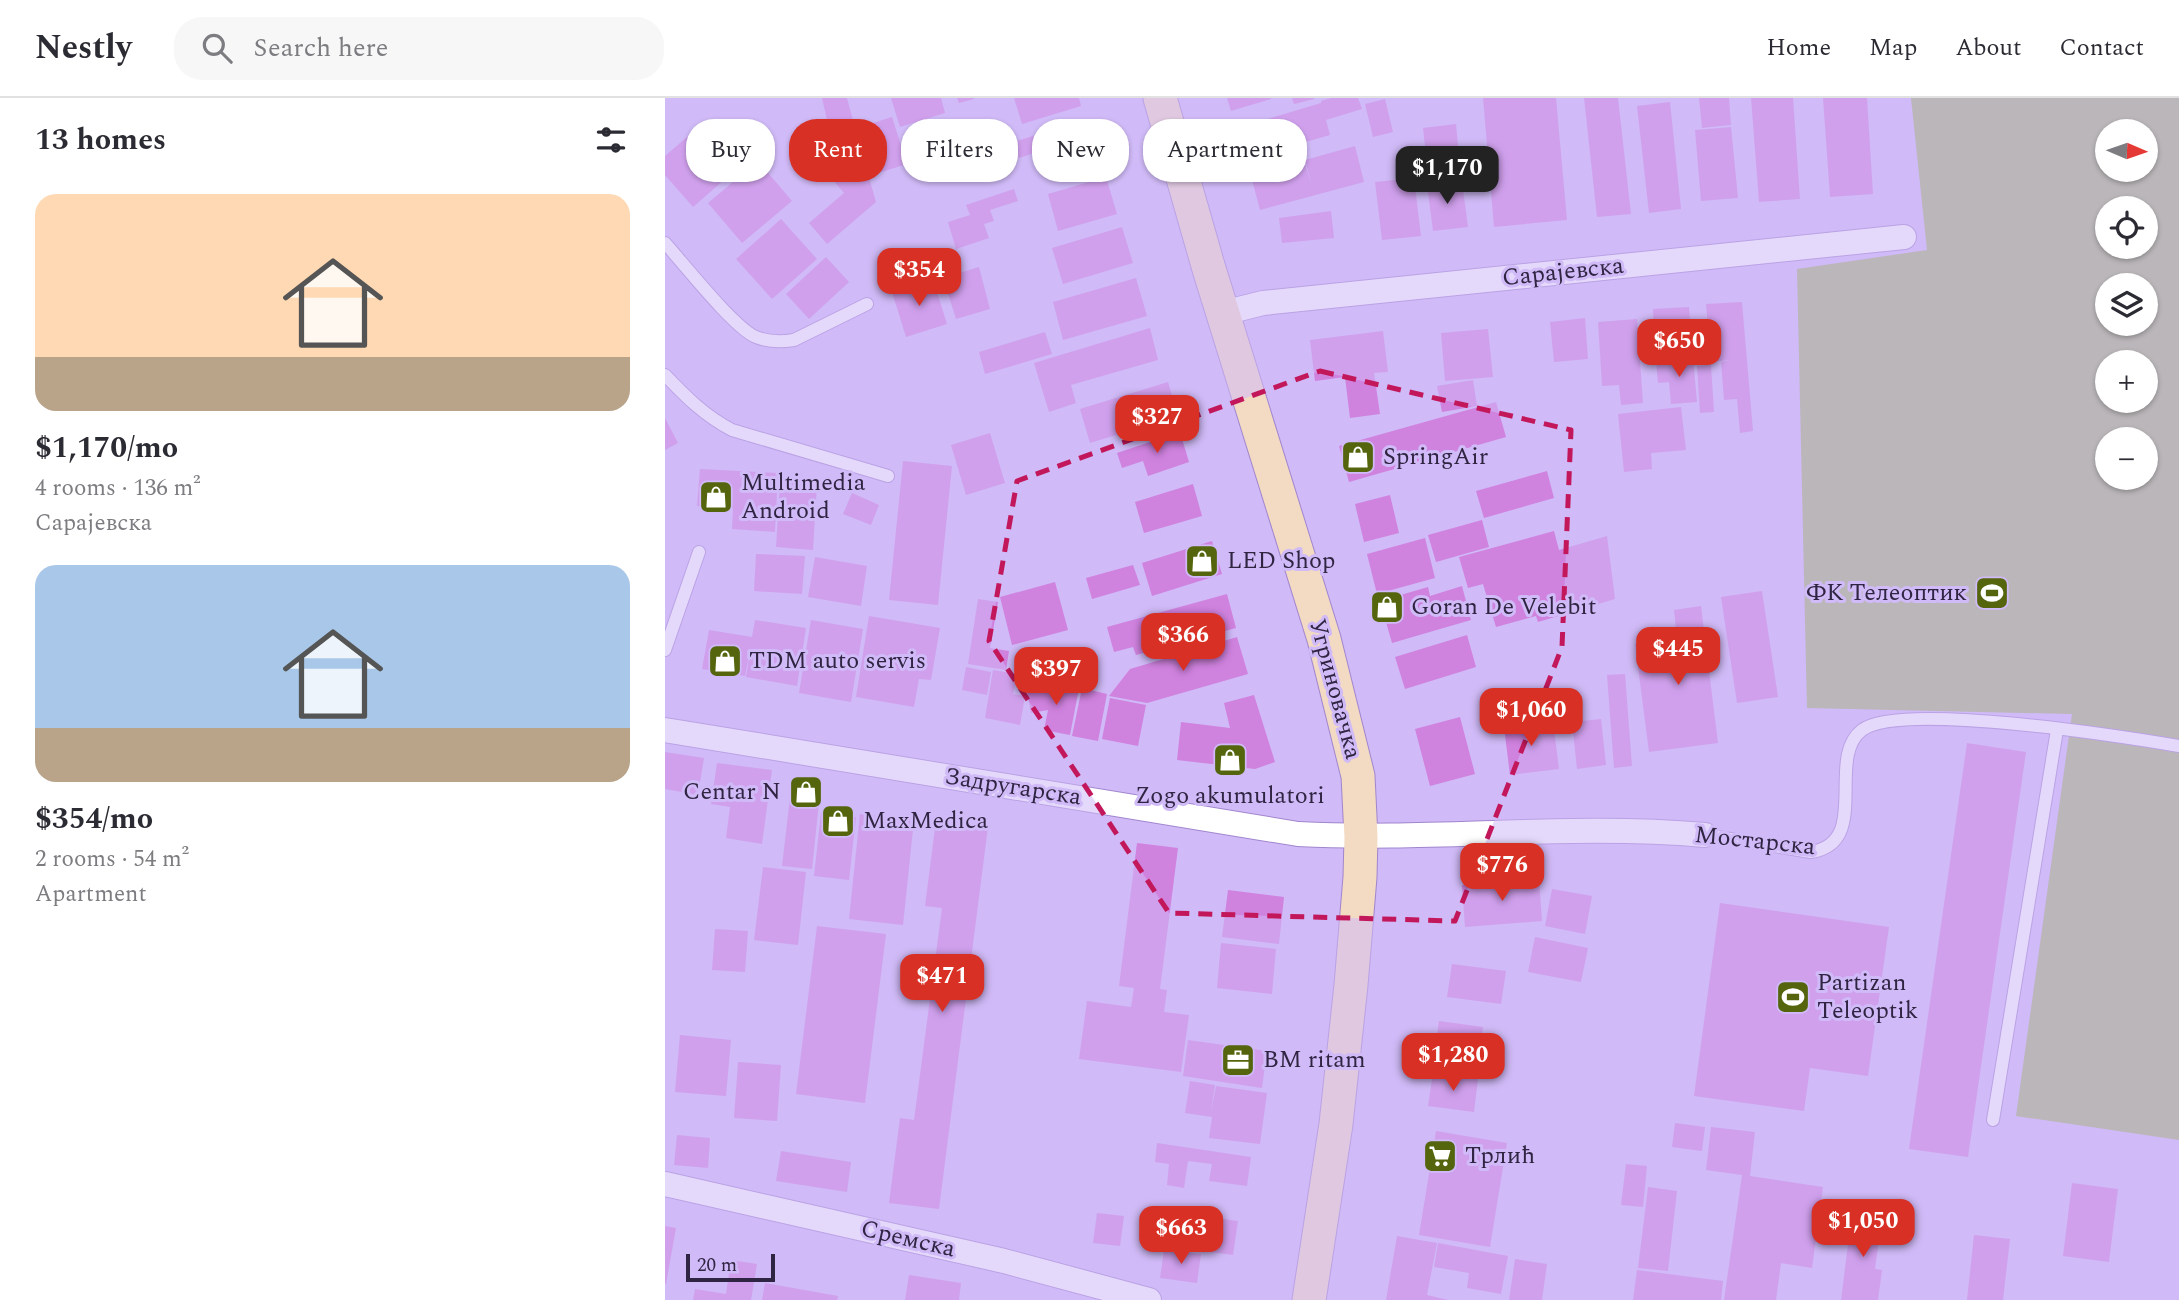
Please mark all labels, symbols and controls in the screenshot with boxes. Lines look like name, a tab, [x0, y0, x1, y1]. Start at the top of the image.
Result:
search box	[174, 17, 664, 80]
text: Nestly	[35, 23, 132, 73]
text: Search here	[254, 28, 388, 68]
icon: search	[198, 29, 236, 67]
text: Home	[1766, 30, 1831, 66]
text: Map	[1869, 30, 1917, 66]
text: About	[1955, 30, 2021, 66]
text: Contact	[2059, 30, 2144, 66]
text: 13 homes	[35, 117, 166, 163]
chip: Buy	[686, 119, 775, 182]
chip: Rent	[789, 119, 887, 182]
chip: Filters	[901, 119, 1018, 182]
chip: New	[1032, 119, 1129, 182]
chip: Apartment	[1143, 119, 1307, 182]
north arrow	[2095, 119, 2158, 182]
map controls	[2095, 119, 2158, 490]
icon: filters	[592, 121, 630, 159]
pin: $1,170	[1390, 146, 1504, 206]
text: $1,170	[1412, 151, 1482, 186]
button: locate	[2095, 196, 2158, 259]
icon: home	[270, 240, 396, 366]
pin: $354	[878, 248, 960, 308]
street label: Сарајевска	[1500, 248, 1626, 296]
text: $354	[893, 253, 945, 288]
button: layers	[2095, 273, 2158, 336]
pin: $650	[1638, 320, 1720, 379]
text: $650	[1653, 324, 1705, 359]
button: +	[2095, 350, 2158, 413]
pin: $327	[1116, 396, 1198, 455]
text: $327	[1131, 400, 1183, 435]
text: $1,170/mo	[35, 425, 178, 471]
button: −	[2095, 427, 2158, 490]
shop icon: SpringAir	[1339, 438, 1377, 476]
place label: SpringAir	[1383, 439, 1488, 475]
place label: Multimedia Android	[741, 465, 866, 529]
text: 4 rooms · 136 m²	[35, 471, 201, 506]
shop icon: Multimedia Android	[697, 478, 735, 516]
text: Сарајевска	[35, 506, 152, 541]
shop icon: LED Shop	[1183, 542, 1221, 580]
place label: LED Shop	[1227, 543, 1335, 579]
sports icon: ФК Телеоптик	[1973, 574, 2011, 612]
place label: ФК Телеоптик	[1806, 575, 1967, 611]
shop icon: Goran De Velebit	[1368, 588, 1406, 626]
place label: Goran De Velebit	[1411, 589, 1596, 625]
icon: home	[270, 611, 396, 737]
pin: $366	[1142, 614, 1224, 673]
street label: Угриновачка	[1299, 615, 1371, 763]
text: $366	[1157, 618, 1209, 653]
pin: $445	[1637, 628, 1719, 687]
text: $445	[1652, 632, 1704, 667]
shop icon: TDM auto servis	[706, 642, 744, 680]
place label: TDM auto servis	[749, 643, 926, 679]
pin: $397	[1015, 648, 1097, 707]
text: $397	[1030, 652, 1082, 687]
pin: $1,060	[1474, 688, 1588, 748]
text: $1,060	[1496, 693, 1566, 728]
shop icon: Zogo akumulatori	[1211, 741, 1249, 779]
street label: Задругарска	[942, 758, 1084, 816]
shop icon: Centar N	[787, 773, 825, 811]
place label: Centar N	[683, 774, 781, 810]
place label: Zogo akumulatori	[1135, 778, 1325, 814]
text: $354/mo	[35, 796, 153, 842]
shop icon: MaxMedica	[819, 802, 857, 840]
place label: MaxMedica	[863, 803, 989, 839]
street label: Мостарска	[1693, 817, 1817, 865]
text: 2 rooms · 54 m²	[35, 842, 189, 877]
pin: $776	[1461, 844, 1543, 903]
text: $776	[1476, 848, 1528, 883]
text: Apartment	[35, 877, 147, 912]
pin: $471	[901, 954, 983, 1014]
text: $471	[916, 959, 968, 994]
place label: Partizan Teleoptik	[1817, 965, 1918, 1029]
sports icon: Partizan Teleoptik	[1774, 978, 1812, 1016]
pin: $1,280	[1396, 1034, 1510, 1093]
text: $1,280	[1418, 1038, 1488, 1073]
office icon: BM ritam	[1219, 1041, 1257, 1079]
place label: BM ritam	[1263, 1042, 1366, 1078]
supermarket icon: Трлић	[1421, 1137, 1459, 1175]
place label: Трлић	[1465, 1138, 1535, 1174]
pin: $1,050	[1806, 1200, 1920, 1259]
text: $1,050	[1828, 1204, 1898, 1239]
pin: $663	[1140, 1206, 1222, 1266]
street label: Сремска	[857, 1211, 959, 1267]
text: $663	[1155, 1211, 1207, 1246]
scale bar	[686, 1251, 775, 1283]
text: 20 m	[697, 1251, 737, 1280]

